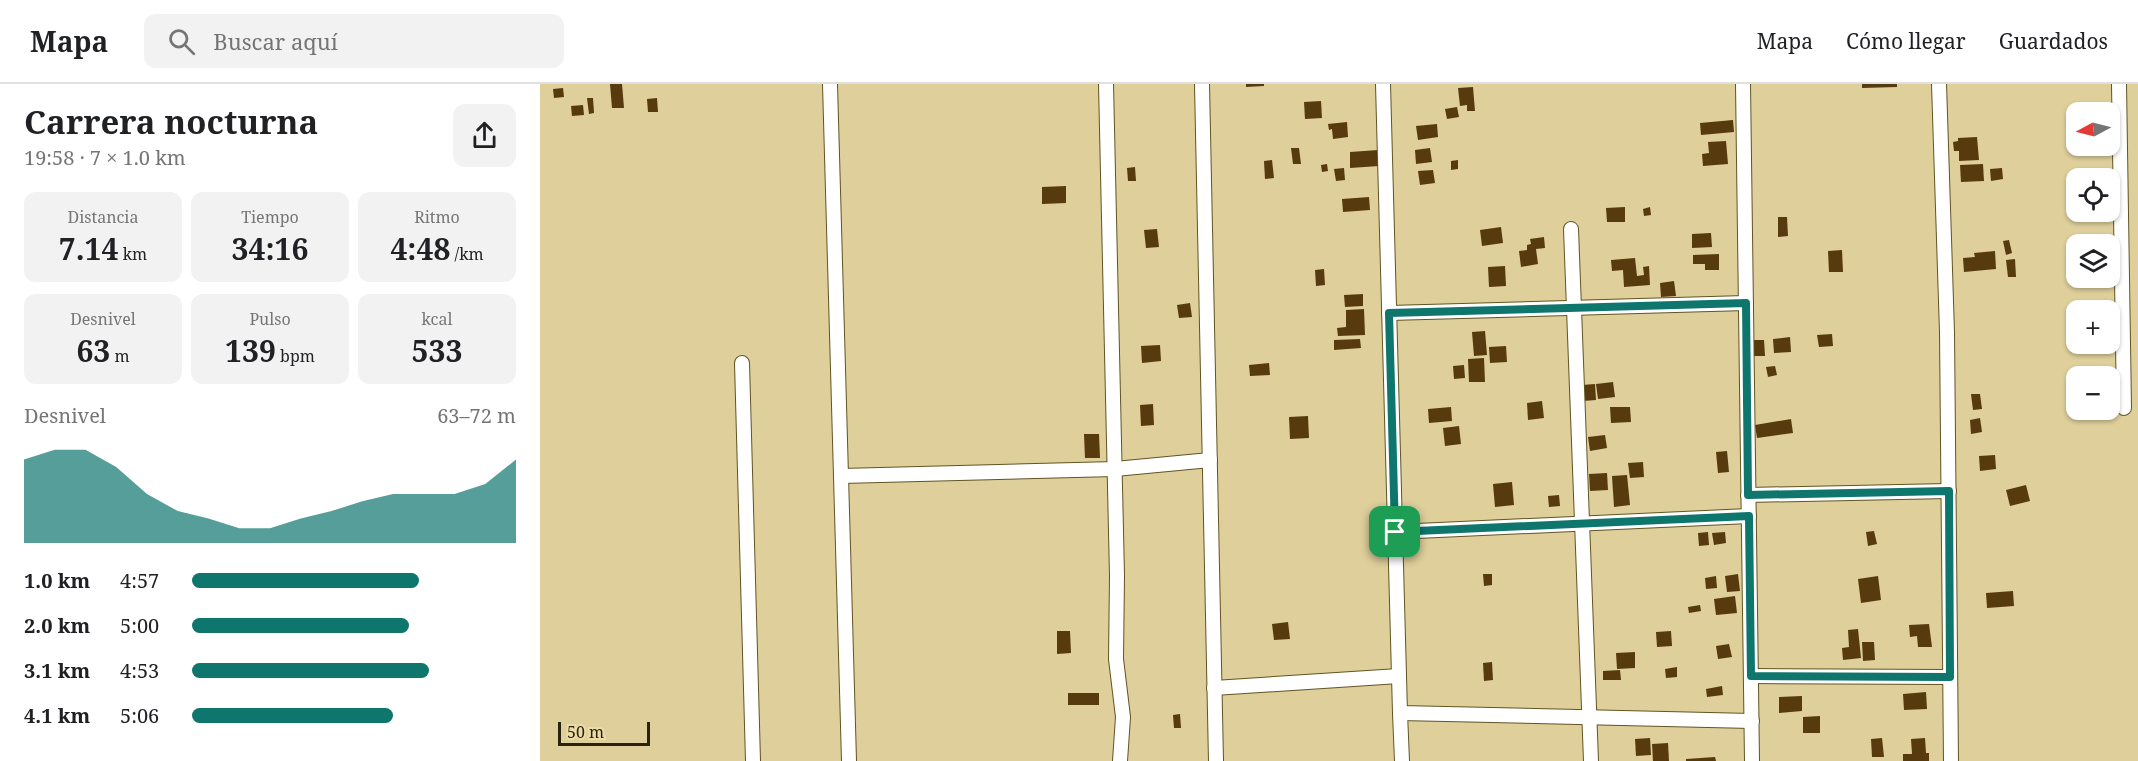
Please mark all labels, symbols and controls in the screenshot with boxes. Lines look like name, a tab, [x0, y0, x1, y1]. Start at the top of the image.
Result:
search box	[144, 14, 564, 68]
text: Mapa	[30, 22, 108, 60]
icon: search	[165, 25, 198, 58]
text: Buscar aquí	[213, 26, 338, 56]
text: Mapa	[1757, 27, 1813, 55]
text: Cómo llegar	[1846, 27, 1966, 55]
text: Guardados	[1999, 27, 2108, 55]
text: Carrera nocturna	[24, 99, 318, 144]
north arrow	[2066, 102, 2120, 156]
map controls	[2066, 102, 2120, 420]
button: share	[453, 104, 516, 167]
text: 19:58 · 7 × 1.0 km	[24, 144, 186, 171]
button: locate	[2066, 168, 2120, 222]
text: Distancia	[68, 206, 138, 228]
text: Tiempo	[241, 206, 299, 228]
text: Ritmo	[414, 206, 460, 228]
text: 7.14	[59, 228, 119, 269]
text: 34:16	[232, 228, 308, 269]
text: 4:48	[390, 228, 450, 269]
button: layers	[2066, 234, 2120, 288]
text: km	[119, 243, 147, 265]
text: /km	[450, 243, 484, 265]
button: +	[2066, 300, 2120, 354]
text: Desnivel	[70, 308, 136, 330]
text: Pulso	[249, 308, 291, 330]
text: kcal	[422, 308, 452, 330]
text: 63	[76, 330, 110, 371]
text: 139	[225, 330, 276, 371]
text: 533	[412, 330, 462, 371]
text: m	[110, 345, 130, 367]
text: bpm	[276, 345, 315, 367]
button: −	[2066, 366, 2120, 420]
text: Desnivel	[24, 402, 106, 429]
text: 63–72 m	[437, 402, 516, 429]
pin	[1369, 506, 1420, 557]
icon: arrive	[1378, 515, 1411, 548]
text: 1.0 km	[24, 567, 90, 594]
text: 4:57	[120, 567, 159, 594]
text: 2.0 km	[24, 612, 90, 639]
text: 5:00	[120, 612, 159, 639]
text: 3.1 km	[24, 657, 90, 684]
text: 4:53	[120, 657, 159, 684]
text: 4.1 km	[24, 702, 90, 729]
text: 5:06	[120, 702, 159, 729]
scale bar	[558, 719, 650, 746]
text: 50 m	[567, 721, 604, 743]

